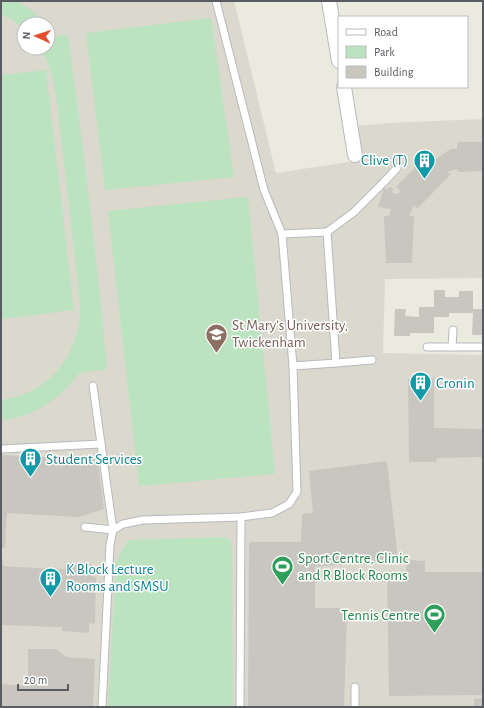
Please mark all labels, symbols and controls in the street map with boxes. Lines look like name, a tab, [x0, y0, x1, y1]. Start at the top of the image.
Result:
north arrow	[16, 16, 56, 56]
legend	[338, 16, 468, 88]
text: Road	[374, 26, 398, 38]
text: N	[21, 31, 32, 40]
text: Park	[374, 46, 395, 58]
text: Building	[374, 66, 414, 78]
building icon: Clive (T)	[411, 147, 437, 180]
place label: Clive (T)	[361, 153, 408, 168]
place label: St Mary's University, Twickenham	[232, 318, 348, 350]
school or university icon: St Mary's University, Twickenham	[204, 321, 230, 354]
building icon: Cronin	[408, 370, 434, 403]
place label: Cronin	[436, 376, 475, 391]
building icon: Student Services	[18, 446, 44, 479]
place label: Student Services	[46, 452, 142, 467]
place label: Sport Centre, Clinic and R Block Rooms	[298, 551, 409, 583]
sports icon: Sport Centre, Clinic and R Block Rooms	[269, 554, 295, 587]
place label: K Block Lecture Rooms and SMSU	[66, 562, 169, 594]
building icon: K Block Lecture Rooms and SMSU	[38, 565, 64, 598]
sports icon: Tennis Centre	[422, 602, 448, 635]
place label: Tennis Centre	[341, 608, 420, 623]
scale bar	[18, 666, 68, 692]
text: 20 m	[24, 674, 47, 686]

